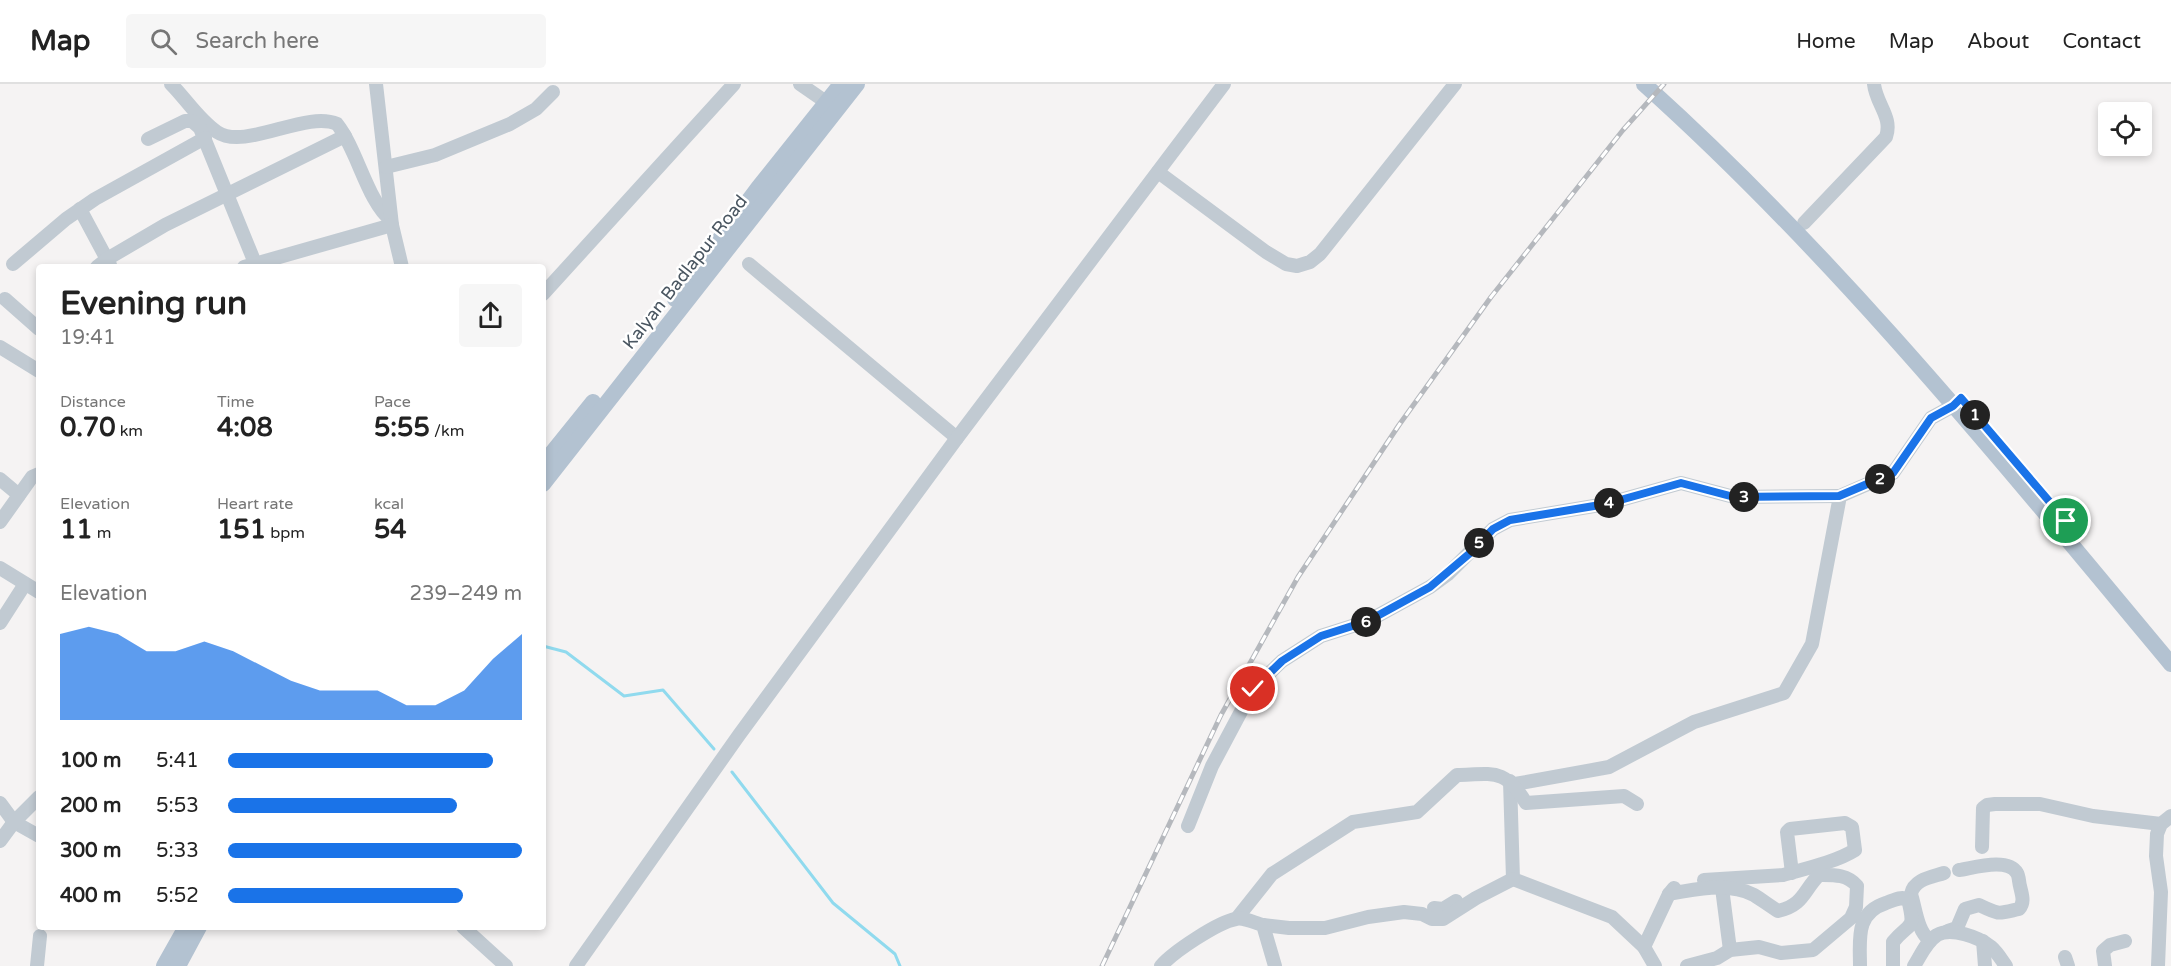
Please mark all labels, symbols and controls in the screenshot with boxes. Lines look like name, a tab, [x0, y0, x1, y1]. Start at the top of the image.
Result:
search box	[126, 14, 546, 68]
text: Map	[30, 24, 90, 58]
icon: search	[147, 25, 180, 58]
text: Search here	[195, 28, 319, 54]
text: Home	[1796, 29, 1856, 54]
text: Map	[1889, 29, 1934, 54]
text: About	[1967, 29, 2029, 54]
text: Contact	[2062, 29, 2141, 54]
map controls	[2098, 102, 2152, 156]
button: locate	[2098, 102, 2152, 156]
street label: Kalyan Badlapur Road	[618, 191, 752, 353]
text: Evening run	[60, 284, 247, 323]
button: share	[459, 284, 522, 347]
text: 19:41	[60, 326, 115, 350]
text: Distance	[60, 392, 126, 412]
text: Time	[217, 392, 254, 412]
text: Pace	[374, 392, 411, 412]
pin: 1	[1960, 400, 1990, 430]
text: 1	[1970, 405, 1980, 425]
text: 0.70	[60, 412, 115, 443]
text: 4:08	[217, 412, 273, 443]
text: 5:55	[374, 412, 430, 443]
text: km	[115, 421, 143, 441]
text: /km	[430, 421, 464, 441]
pin: 2	[1865, 464, 1895, 494]
text: 2	[1875, 469, 1885, 489]
pin: 3	[1729, 482, 1759, 512]
text: 3	[1739, 487, 1749, 507]
pin: 4	[1594, 488, 1624, 518]
text: 4	[1604, 493, 1614, 513]
text: Elevation	[60, 494, 130, 514]
text: Heart rate	[217, 494, 293, 514]
text: kcal	[374, 494, 404, 514]
pin	[2040, 495, 2091, 546]
icon: arrive	[2049, 504, 2082, 537]
text: 11	[60, 514, 93, 545]
text: 151	[217, 514, 266, 545]
text: 54	[374, 514, 407, 545]
text: m	[93, 523, 112, 543]
text: bpm	[266, 523, 305, 543]
pin: 5	[1464, 528, 1494, 558]
text: 5	[1474, 533, 1484, 553]
text: Elevation	[60, 582, 147, 606]
text: 239–249 m	[409, 582, 522, 606]
pin: 6	[1351, 607, 1381, 637]
text: 6	[1361, 612, 1371, 632]
pin	[1227, 663, 1278, 714]
icon: check	[1236, 672, 1269, 705]
text: 100 m	[60, 749, 121, 773]
text: 5:41	[156, 749, 199, 773]
text: 200 m	[60, 794, 121, 818]
text: 5:53	[156, 794, 199, 818]
text: 300 m	[60, 839, 121, 863]
text: 5:33	[156, 839, 199, 863]
text: 400 m	[60, 884, 121, 908]
text: 5:52	[156, 884, 199, 908]

